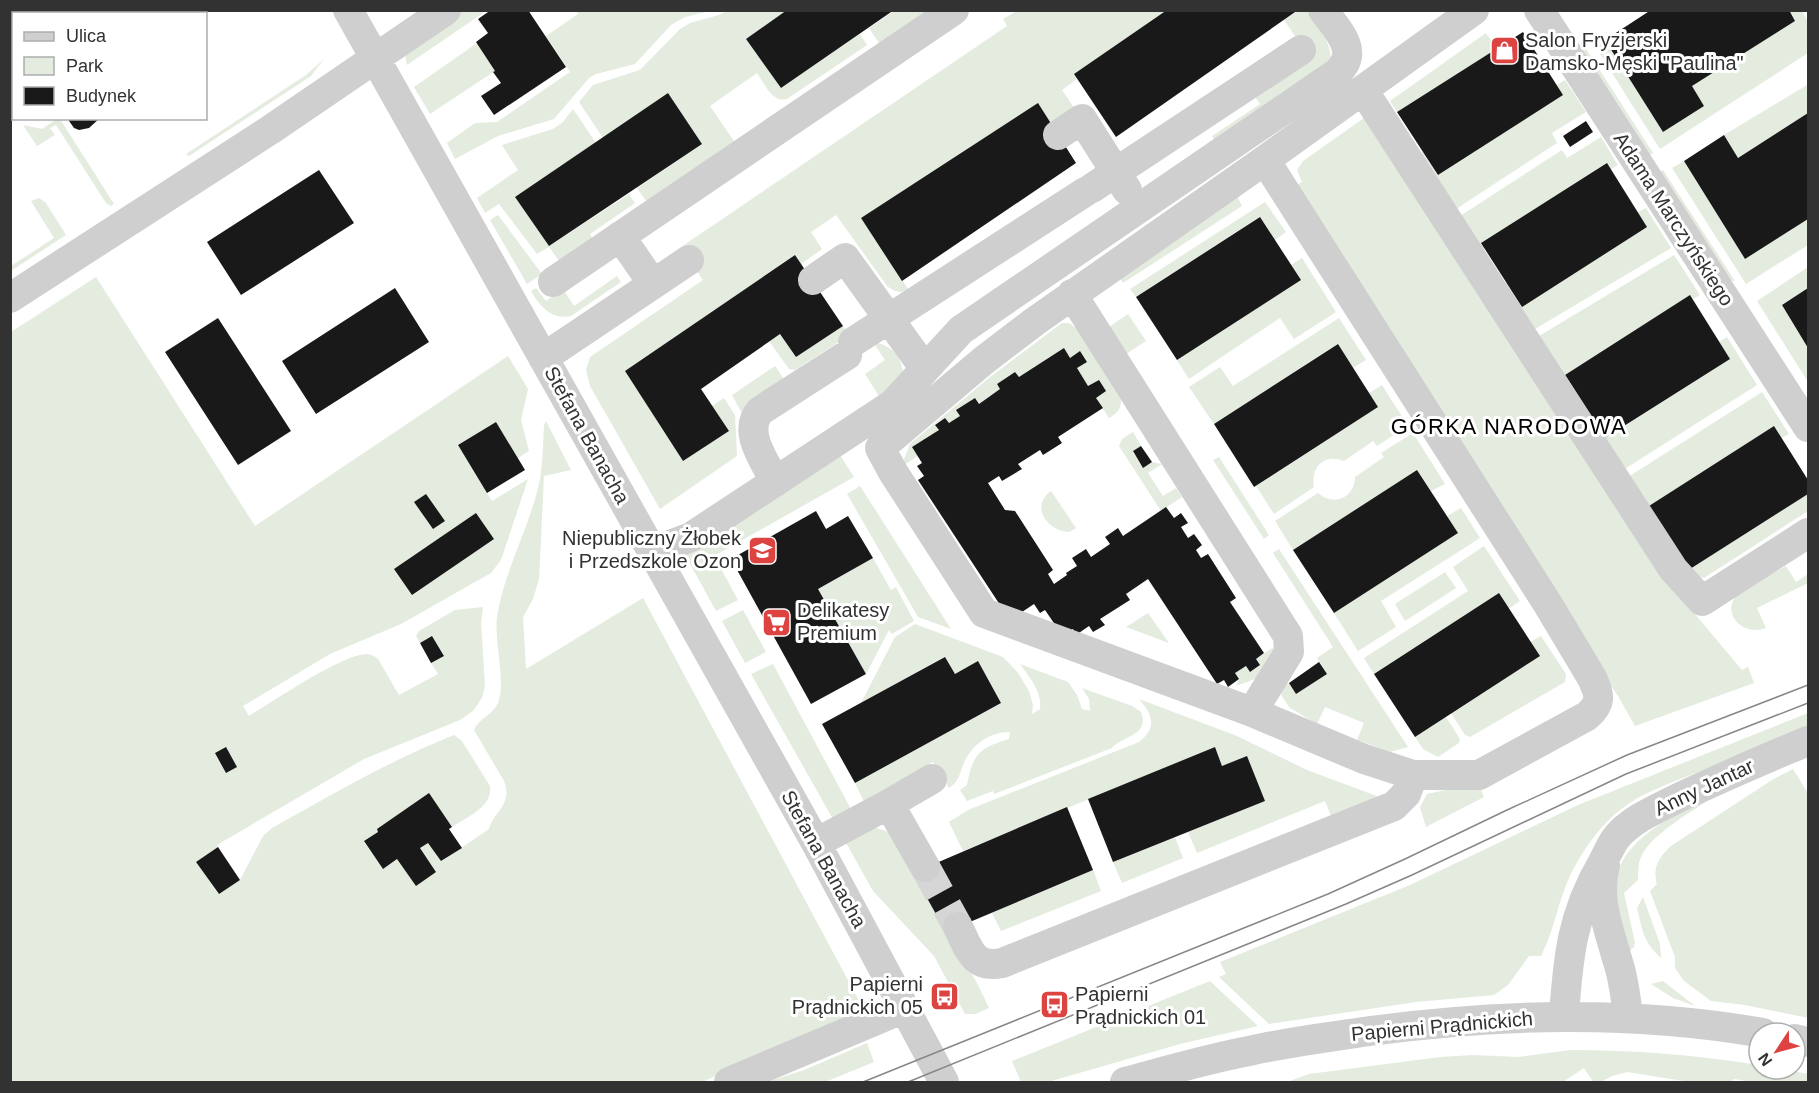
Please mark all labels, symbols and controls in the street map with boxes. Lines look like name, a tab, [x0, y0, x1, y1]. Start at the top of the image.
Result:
legend	[12, 12, 207, 120]
text: Ulica	[66, 26, 107, 46]
place label: Salon Fryzjerski Damsko-Męski "Paulina"	[1525, 29, 1744, 74]
shop icon: Salon Fryzjerski Damsko-Męski "Paulina"	[1488, 35, 1520, 67]
text: Park	[66, 56, 104, 76]
text: Budynek	[66, 86, 137, 106]
street label: Adama Marczyńskiego	[1610, 128, 1738, 310]
street label: Stefana Banacha	[540, 363, 634, 508]
district label: GÓRKA NARODOWA	[1391, 414, 1627, 439]
place label: Niepubliczny Żłobek i Przedszkole Ozon	[562, 527, 742, 572]
school or university icon: Niepubliczny Żłobek i Przedszkole Ozon	[746, 534, 778, 566]
place label: Delikatesy Premium	[797, 599, 889, 644]
supermarket icon: Delikatesy Premium	[760, 606, 792, 638]
street label: Anny Jantar	[1651, 754, 1757, 820]
street label: Stefana Banacha	[777, 787, 871, 932]
place label: Papierni Prądnickich 05	[792, 973, 923, 1018]
bus stop icon: Papierni Prądnickich 05	[928, 980, 960, 1012]
place label: Papierni Prądnickich 01	[1075, 983, 1206, 1028]
bus stop icon: Papierni Prądnickich 01	[1038, 989, 1070, 1021]
street label: Papierni Prądnickich	[1350, 1007, 1534, 1045]
north arrow	[1747, 1021, 1807, 1081]
text: N	[1755, 1050, 1776, 1069]

